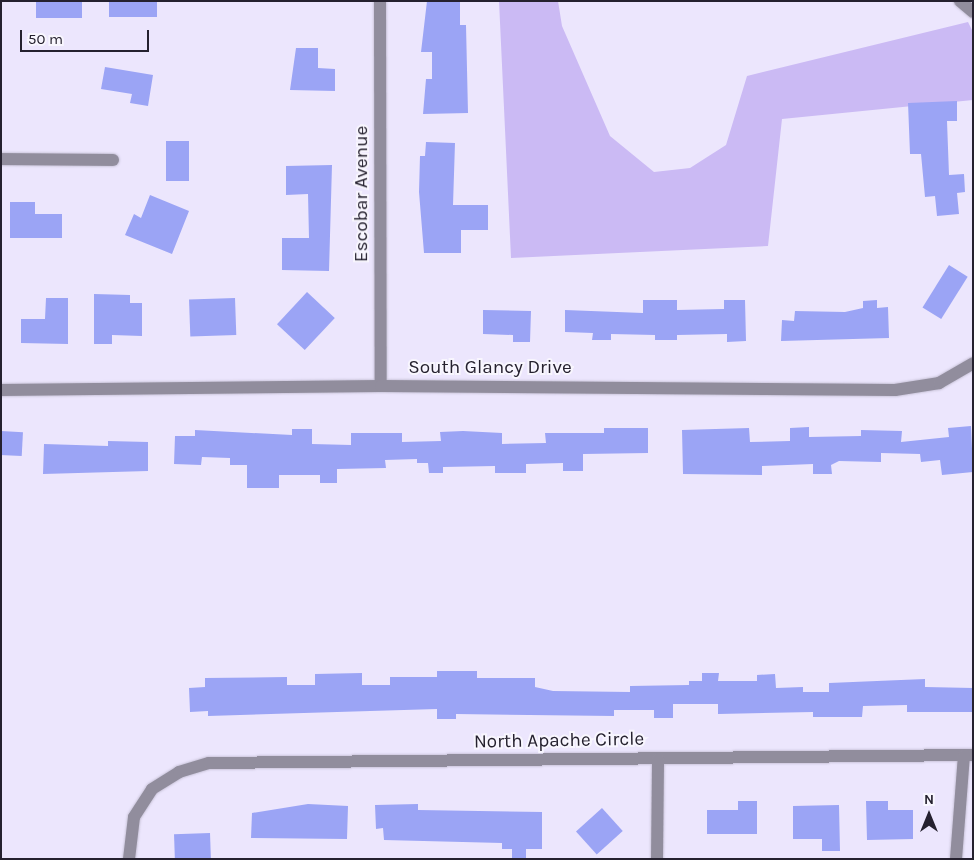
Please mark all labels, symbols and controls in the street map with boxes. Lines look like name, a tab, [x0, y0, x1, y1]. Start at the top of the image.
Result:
scale bar	[22, 20, 151, 52]
text: 50 m	[28, 30, 63, 48]
street label: Escobar Avenue	[351, 126, 373, 262]
street label: South Glancy Drive	[408, 357, 572, 379]
street label: North Apache Circle	[474, 728, 644, 754]
north arrow	[904, 790, 954, 840]
text: N	[924, 791, 934, 808]

